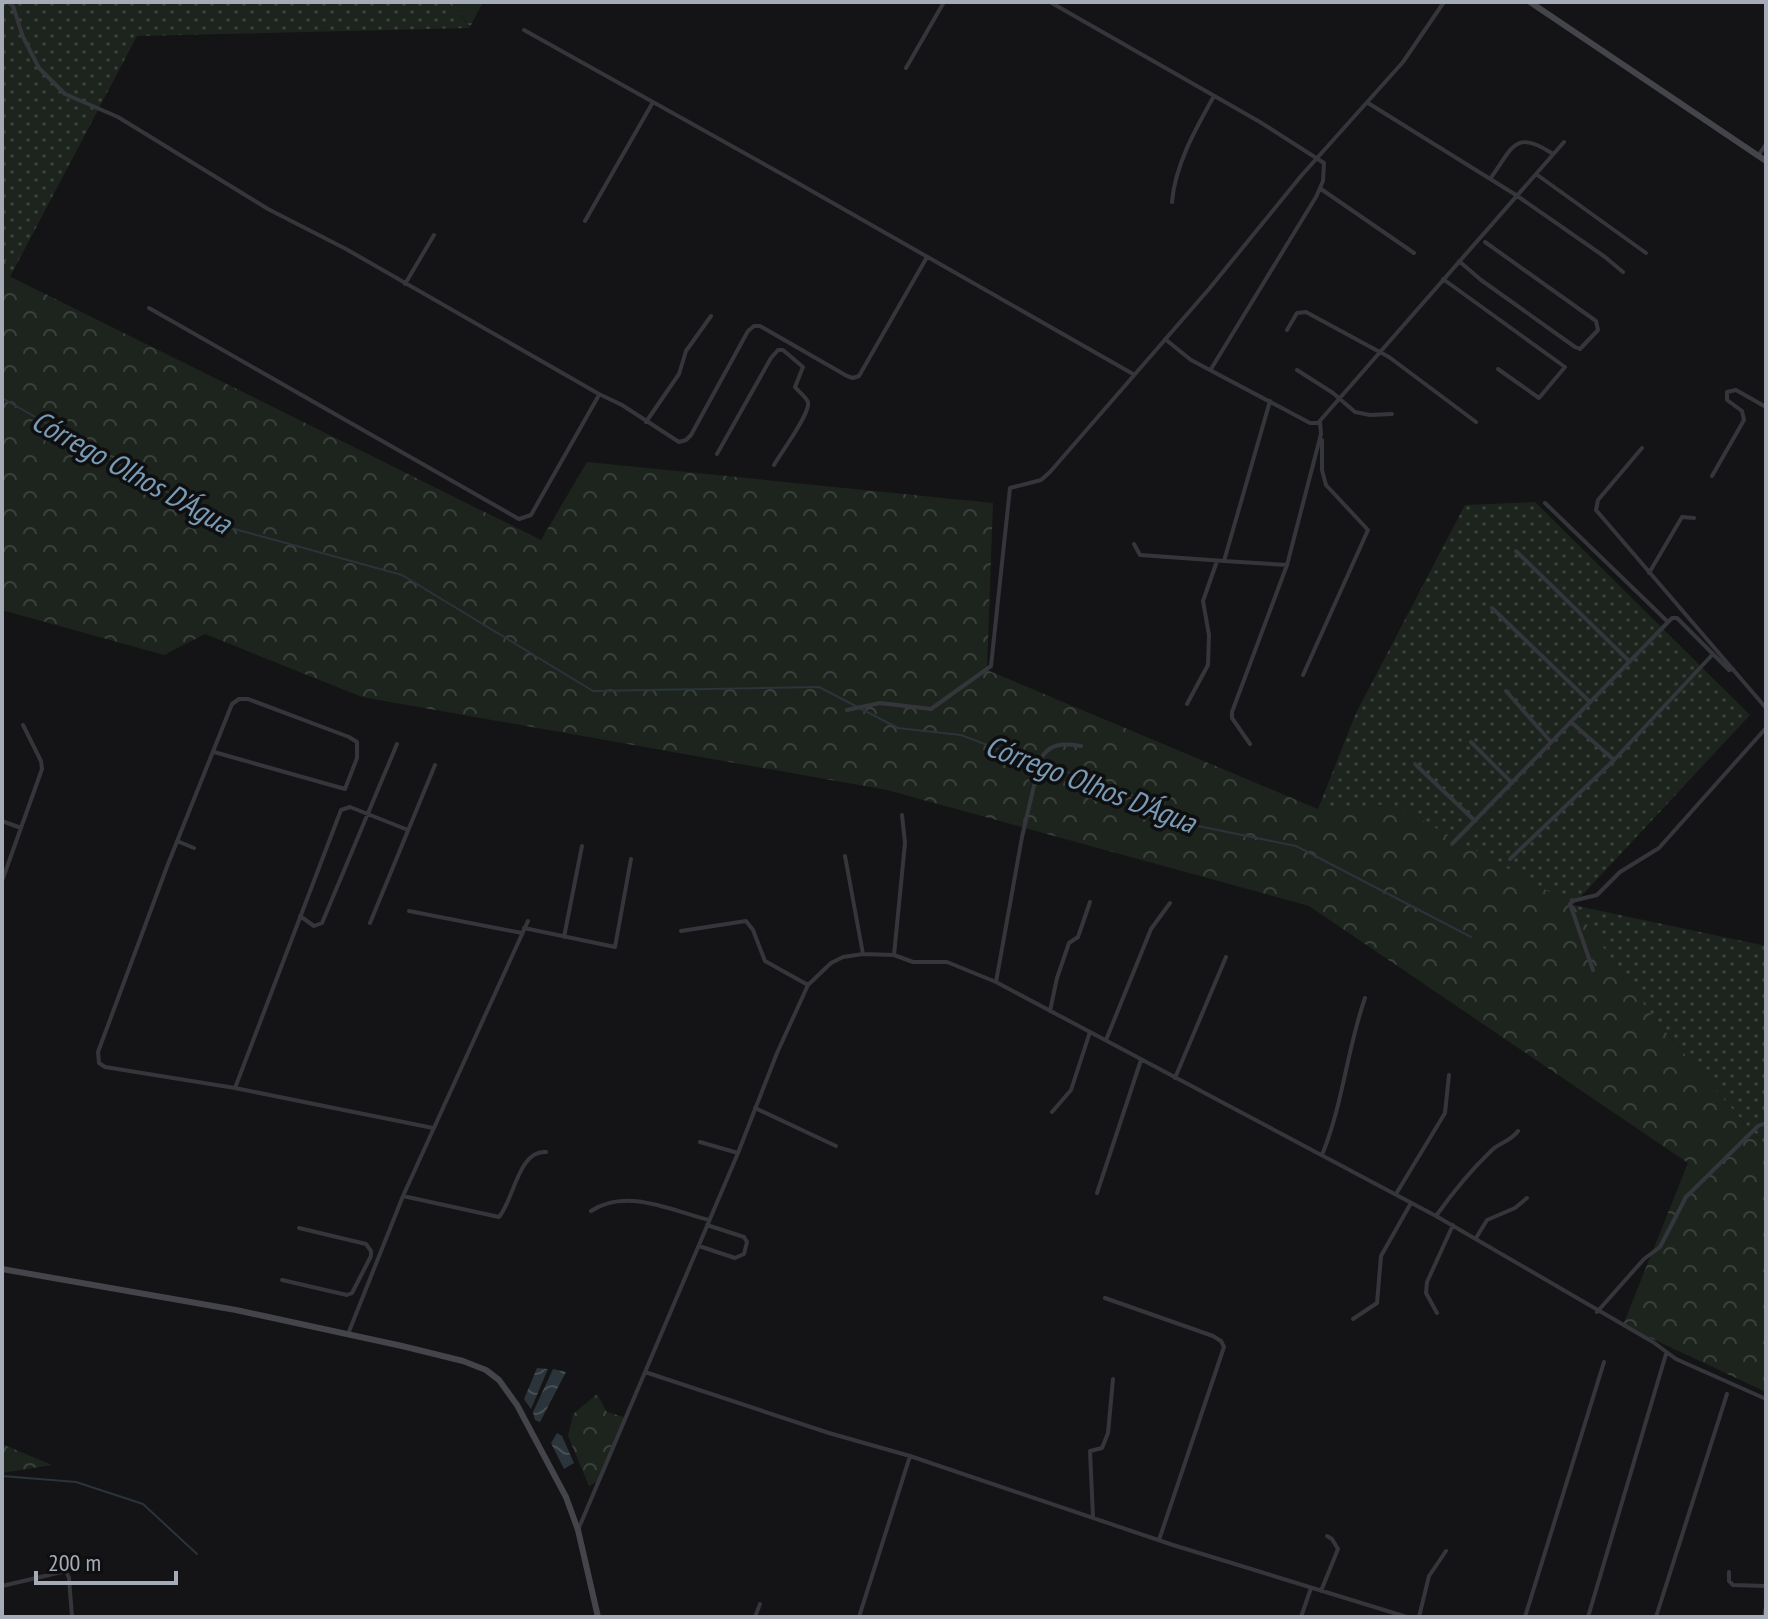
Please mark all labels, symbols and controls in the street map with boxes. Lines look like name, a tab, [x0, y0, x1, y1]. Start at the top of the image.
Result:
water label: Córrego Olhos D'Água	[25, 400, 240, 543]
water label: Córrego Olhos D'Água	[980, 725, 1203, 842]
scale bar	[36, 1535, 176, 1585]
text: 200 m	[48, 1547, 101, 1578]

